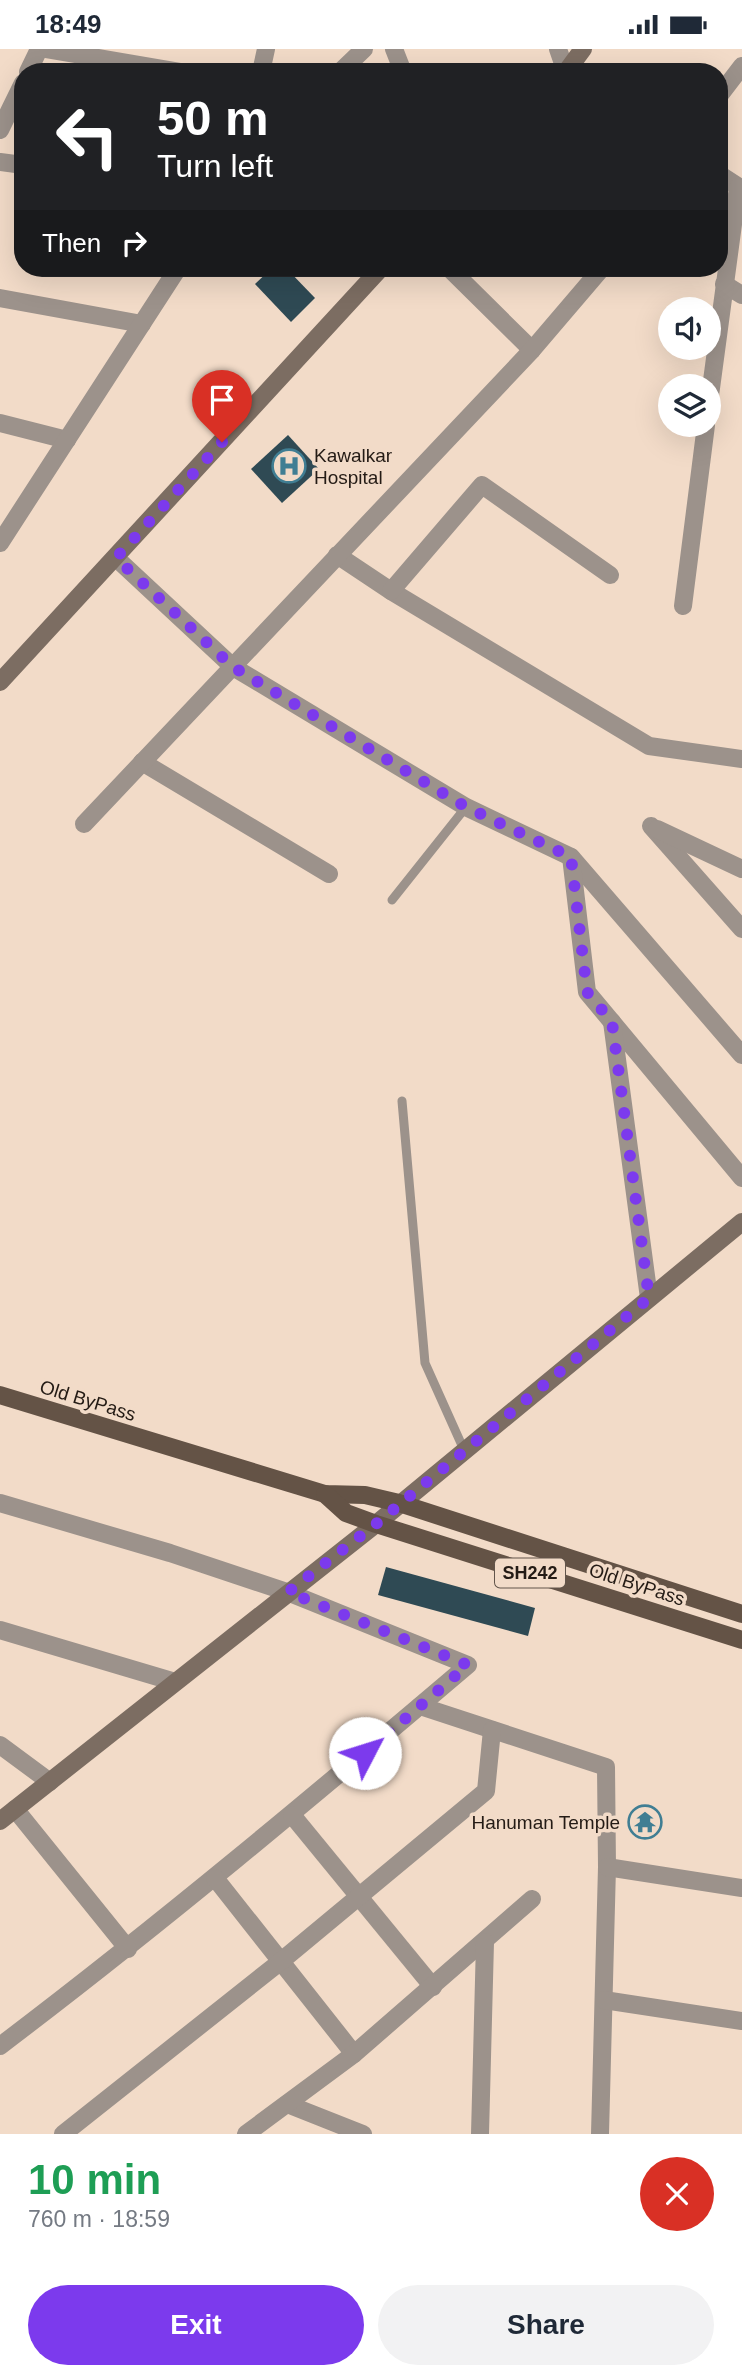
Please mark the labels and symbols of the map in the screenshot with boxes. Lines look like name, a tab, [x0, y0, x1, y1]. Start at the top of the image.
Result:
pin	[192, 370, 252, 442]
place label: Kawalkar Hospital	[314, 445, 393, 488]
hospital icon: Kawalkar Hospital	[270, 447, 308, 485]
street label: Old ByPass	[37, 1376, 138, 1425]
road number: SH242	[495, 1559, 565, 1588]
street label: Old ByPass	[586, 1559, 687, 1610]
position arrow	[328, 1716, 402, 1790]
temple icon: Hanuman Temple	[626, 1803, 664, 1841]
place label: Hanuman Temple	[471, 1812, 620, 1833]

